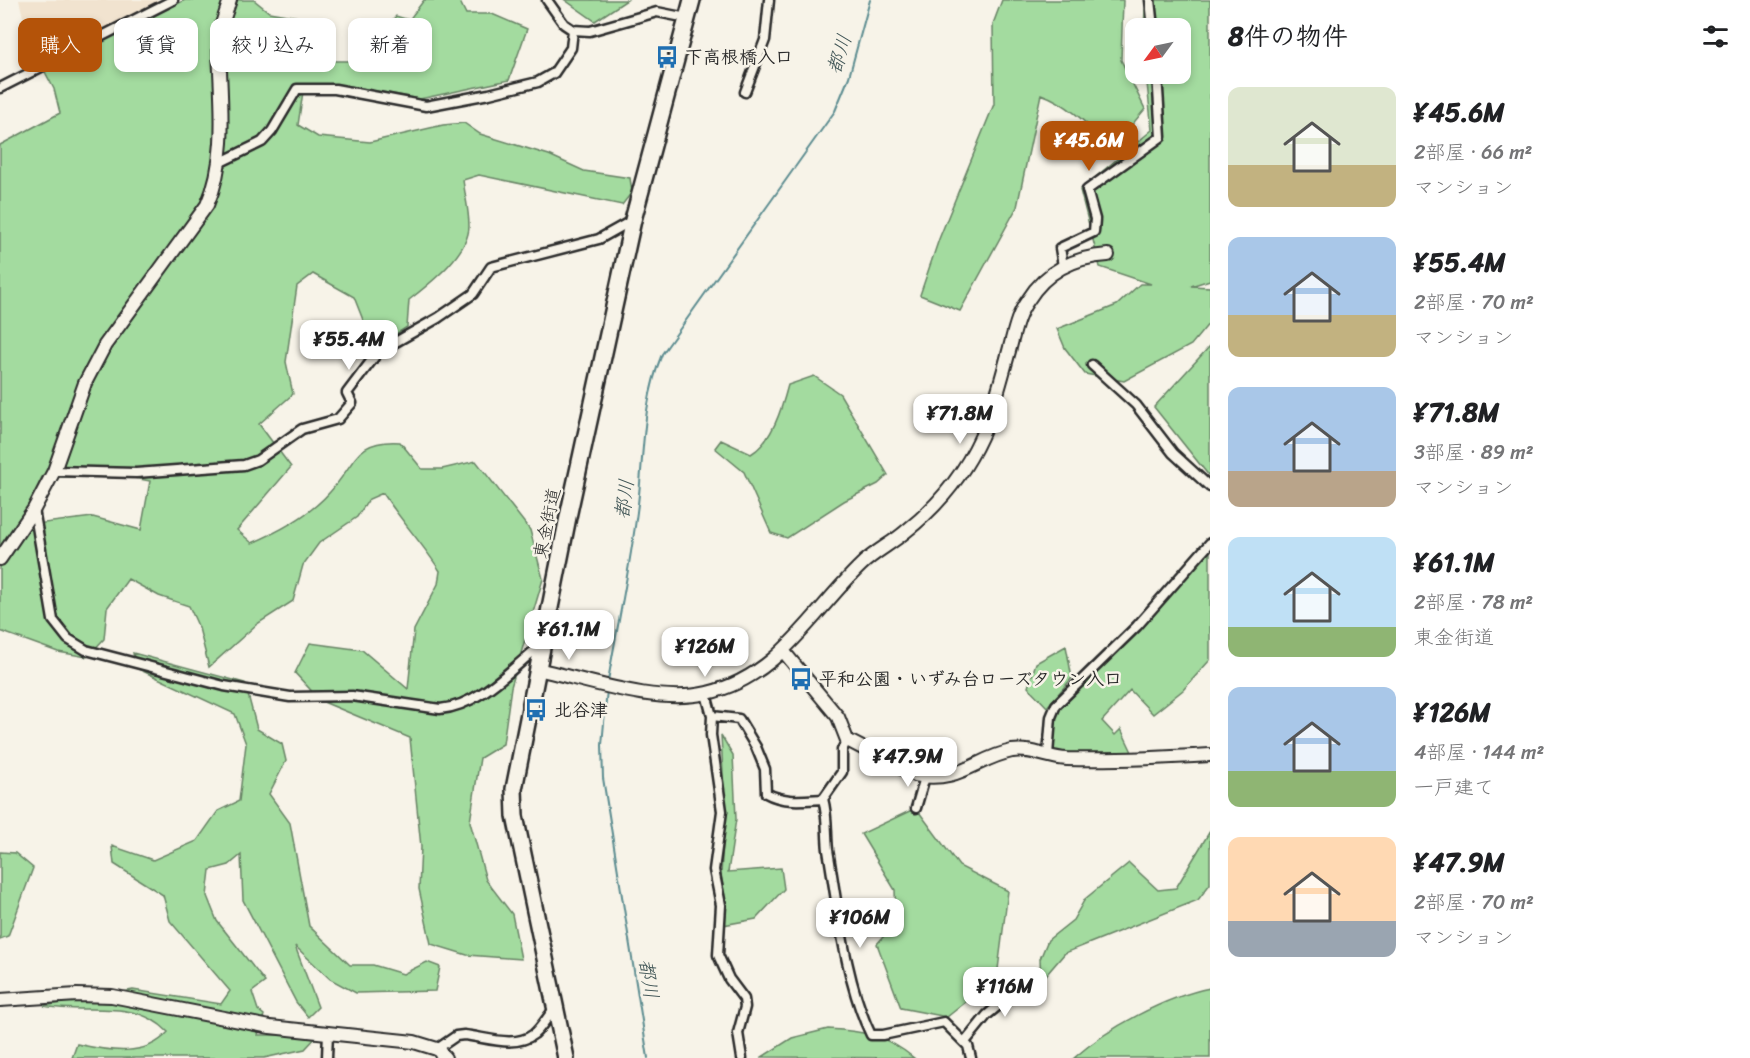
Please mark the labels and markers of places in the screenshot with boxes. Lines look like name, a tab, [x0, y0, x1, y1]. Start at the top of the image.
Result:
place label: 下高根橋入口	[685, 41, 793, 73]
bus stop icon: 下高根橋入口	[654, 44, 680, 70]
pin: ¥45.6M	[1040, 121, 1138, 172]
pin: ¥55.4M	[300, 320, 398, 371]
pin: ¥71.8M	[911, 394, 1009, 445]
pin: ¥61.1M	[520, 610, 618, 661]
pin: ¥126M	[663, 627, 747, 678]
place label: 平和公園・いずみ台ローズタウン入口	[819, 663, 1122, 695]
bus stop icon: 平和公園・いずみ台ローズタウン入口	[788, 666, 814, 692]
place label: 北谷津	[554, 694, 608, 726]
bus stop icon: 北谷津	[523, 697, 549, 723]
pin: ¥47.9M	[859, 737, 957, 788]
pin: ¥106M	[818, 898, 902, 949]
pin: ¥116M	[963, 967, 1047, 1018]

